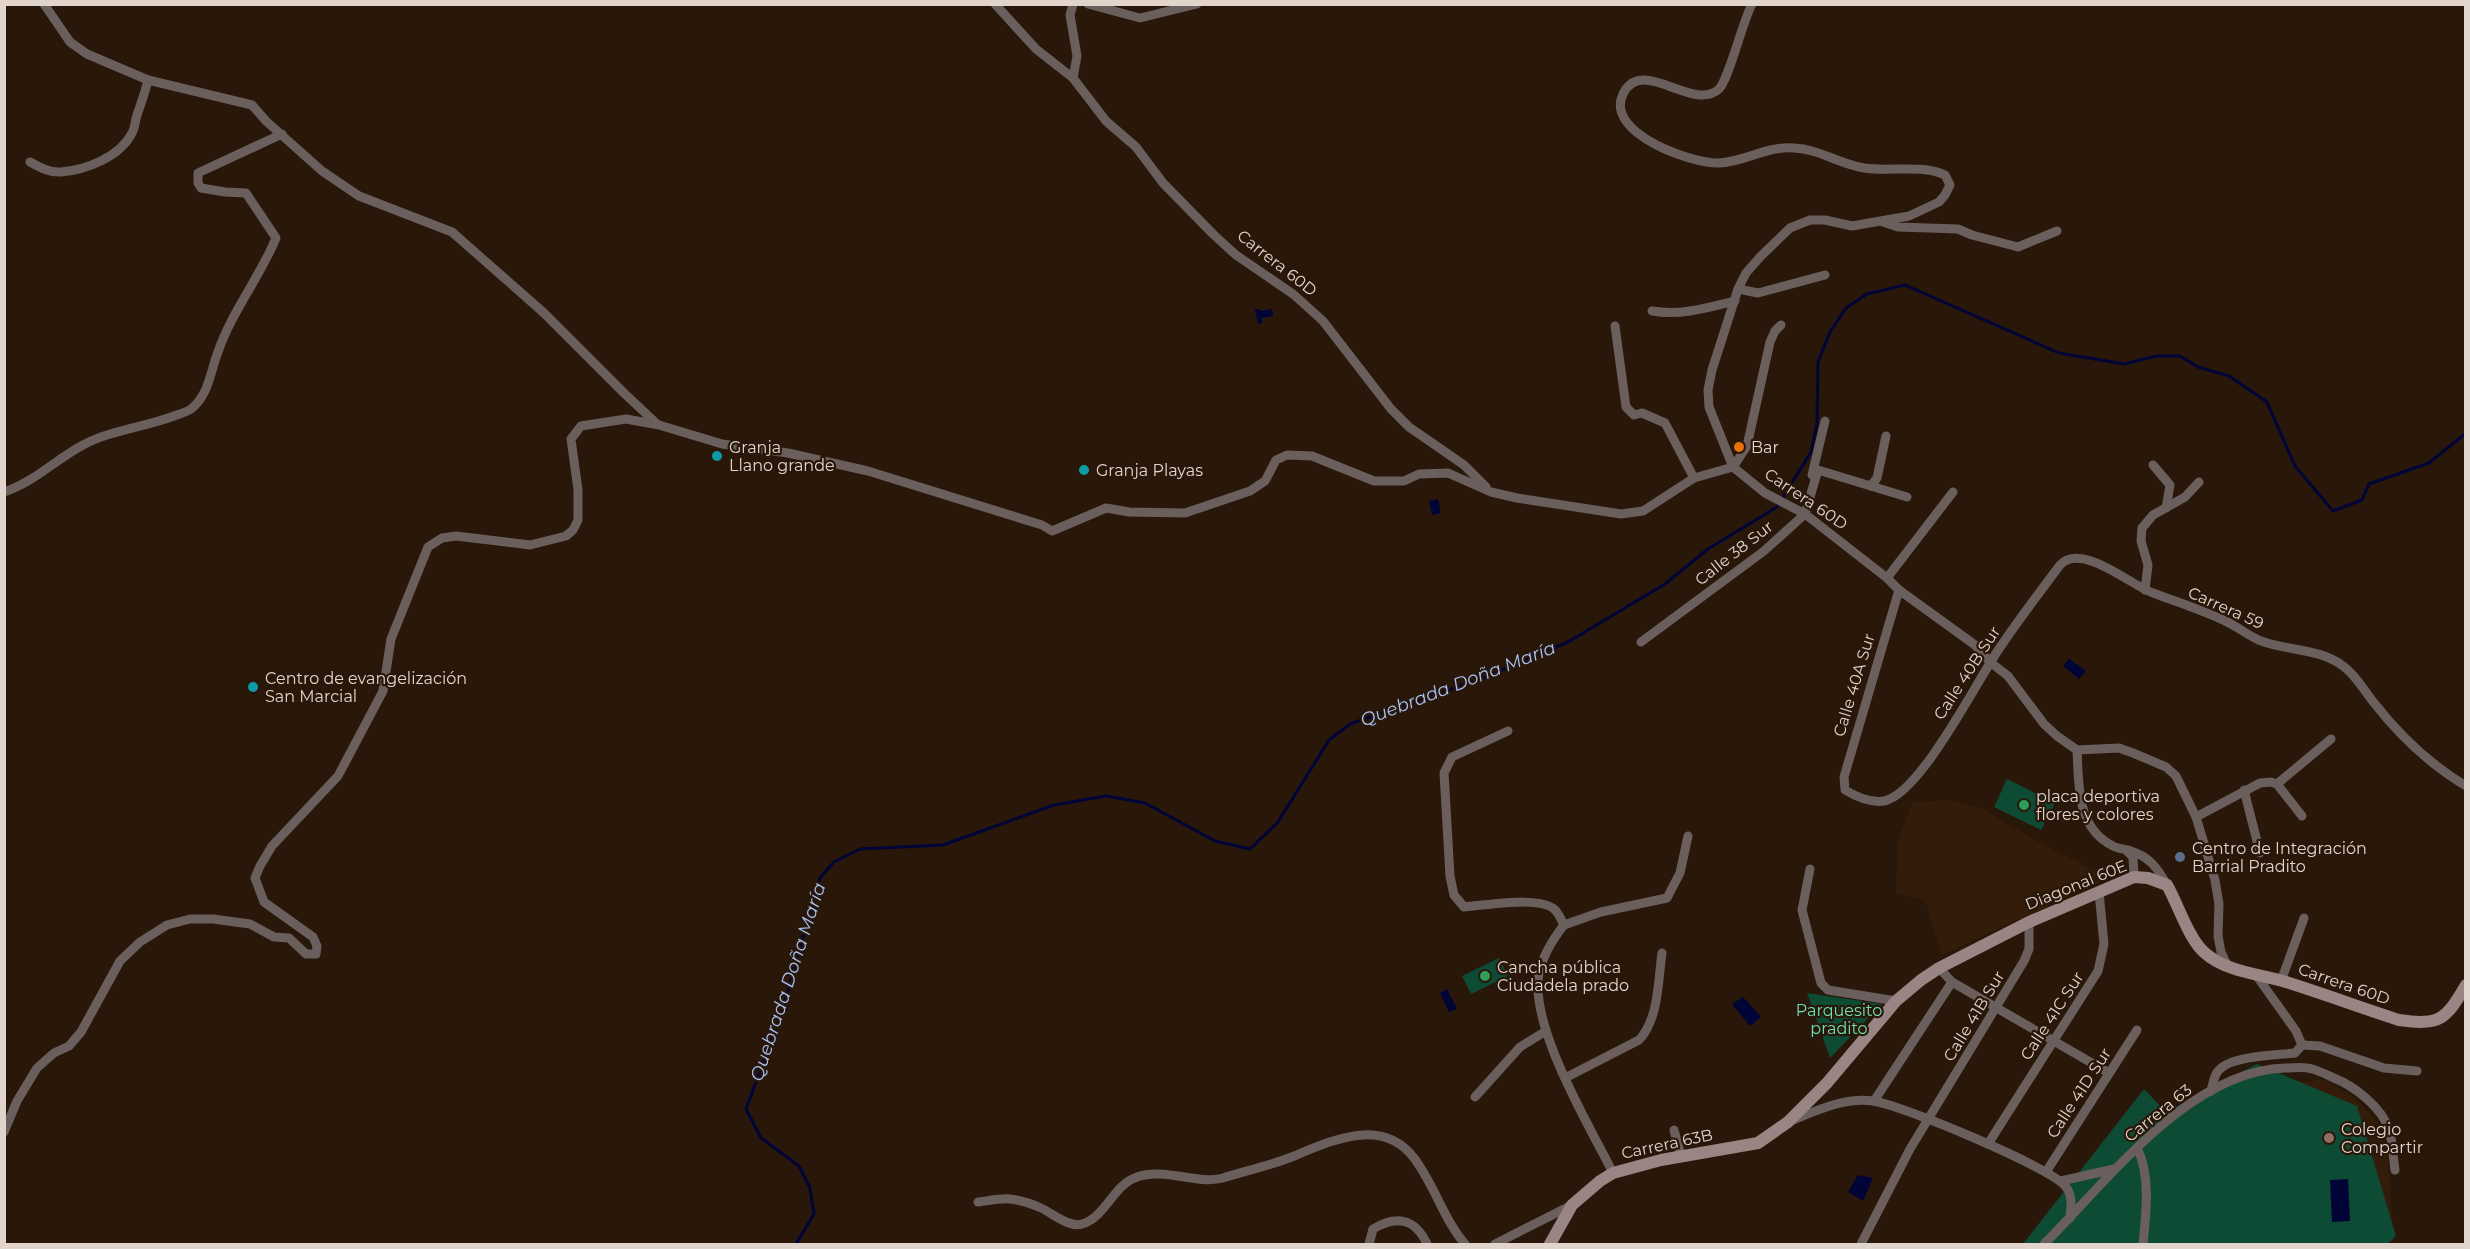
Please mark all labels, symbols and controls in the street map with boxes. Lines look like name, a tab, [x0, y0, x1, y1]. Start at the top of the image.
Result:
street label: Carrera 60D	[1233, 226, 1321, 300]
place label: Granja Llano grande	[729, 438, 835, 475]
place label: Bar	[1751, 438, 1779, 457]
marker: Bar	[1732, 440, 1746, 454]
marker: Granja Llano grande	[710, 449, 724, 463]
place label: Granja Playas	[1096, 461, 1203, 480]
marker: Granja Playas	[1077, 463, 1091, 477]
street label: Carrera 60D	[1761, 464, 1851, 534]
street label: Calle 38 Sur	[1691, 517, 1777, 589]
street label: Carrera 59	[2185, 583, 2267, 633]
street label: Calle 40B Sur	[1930, 623, 2004, 723]
street label: Calle 40A Sur	[1829, 631, 1879, 739]
water label: Quebrada Doña María	[1357, 637, 1559, 731]
place label: Centro de evangelización San Marcial	[265, 669, 467, 706]
marker: Centro de evangelización San Marcial	[246, 680, 260, 694]
place label: placa deportiva flores y colores	[2036, 787, 2160, 824]
marker: placa deportiva flores y colores	[2017, 798, 2031, 812]
place label: Centro de Integración Barrial Pradito	[2192, 839, 2367, 876]
marker: Centro de Integración Barrial Pradito	[2173, 850, 2187, 864]
street label: Diagonal 60E	[2022, 856, 2130, 914]
water label: Quebrada Doña María	[745, 880, 831, 1084]
place label: Cancha pública Ciudadela prado	[1497, 958, 1629, 995]
street label: Carrera 60D	[2296, 959, 2392, 1009]
street label: Calle 41B Sur	[1940, 967, 2008, 1065]
street label: Calle 41C Sur	[2016, 968, 2088, 1064]
marker: Cancha pública Ciudadela prado	[1478, 969, 1492, 983]
park label: Parquesito pradito	[1796, 1001, 1882, 1038]
street label: Calle 41D Sur	[2043, 1044, 2115, 1142]
street label: Carrera 63	[2121, 1080, 2195, 1146]
place label: Colegio Compartir	[2341, 1120, 2423, 1157]
street label: Carrera 63B	[1620, 1125, 1714, 1163]
marker: Colegio Compartir	[2322, 1131, 2336, 1145]

